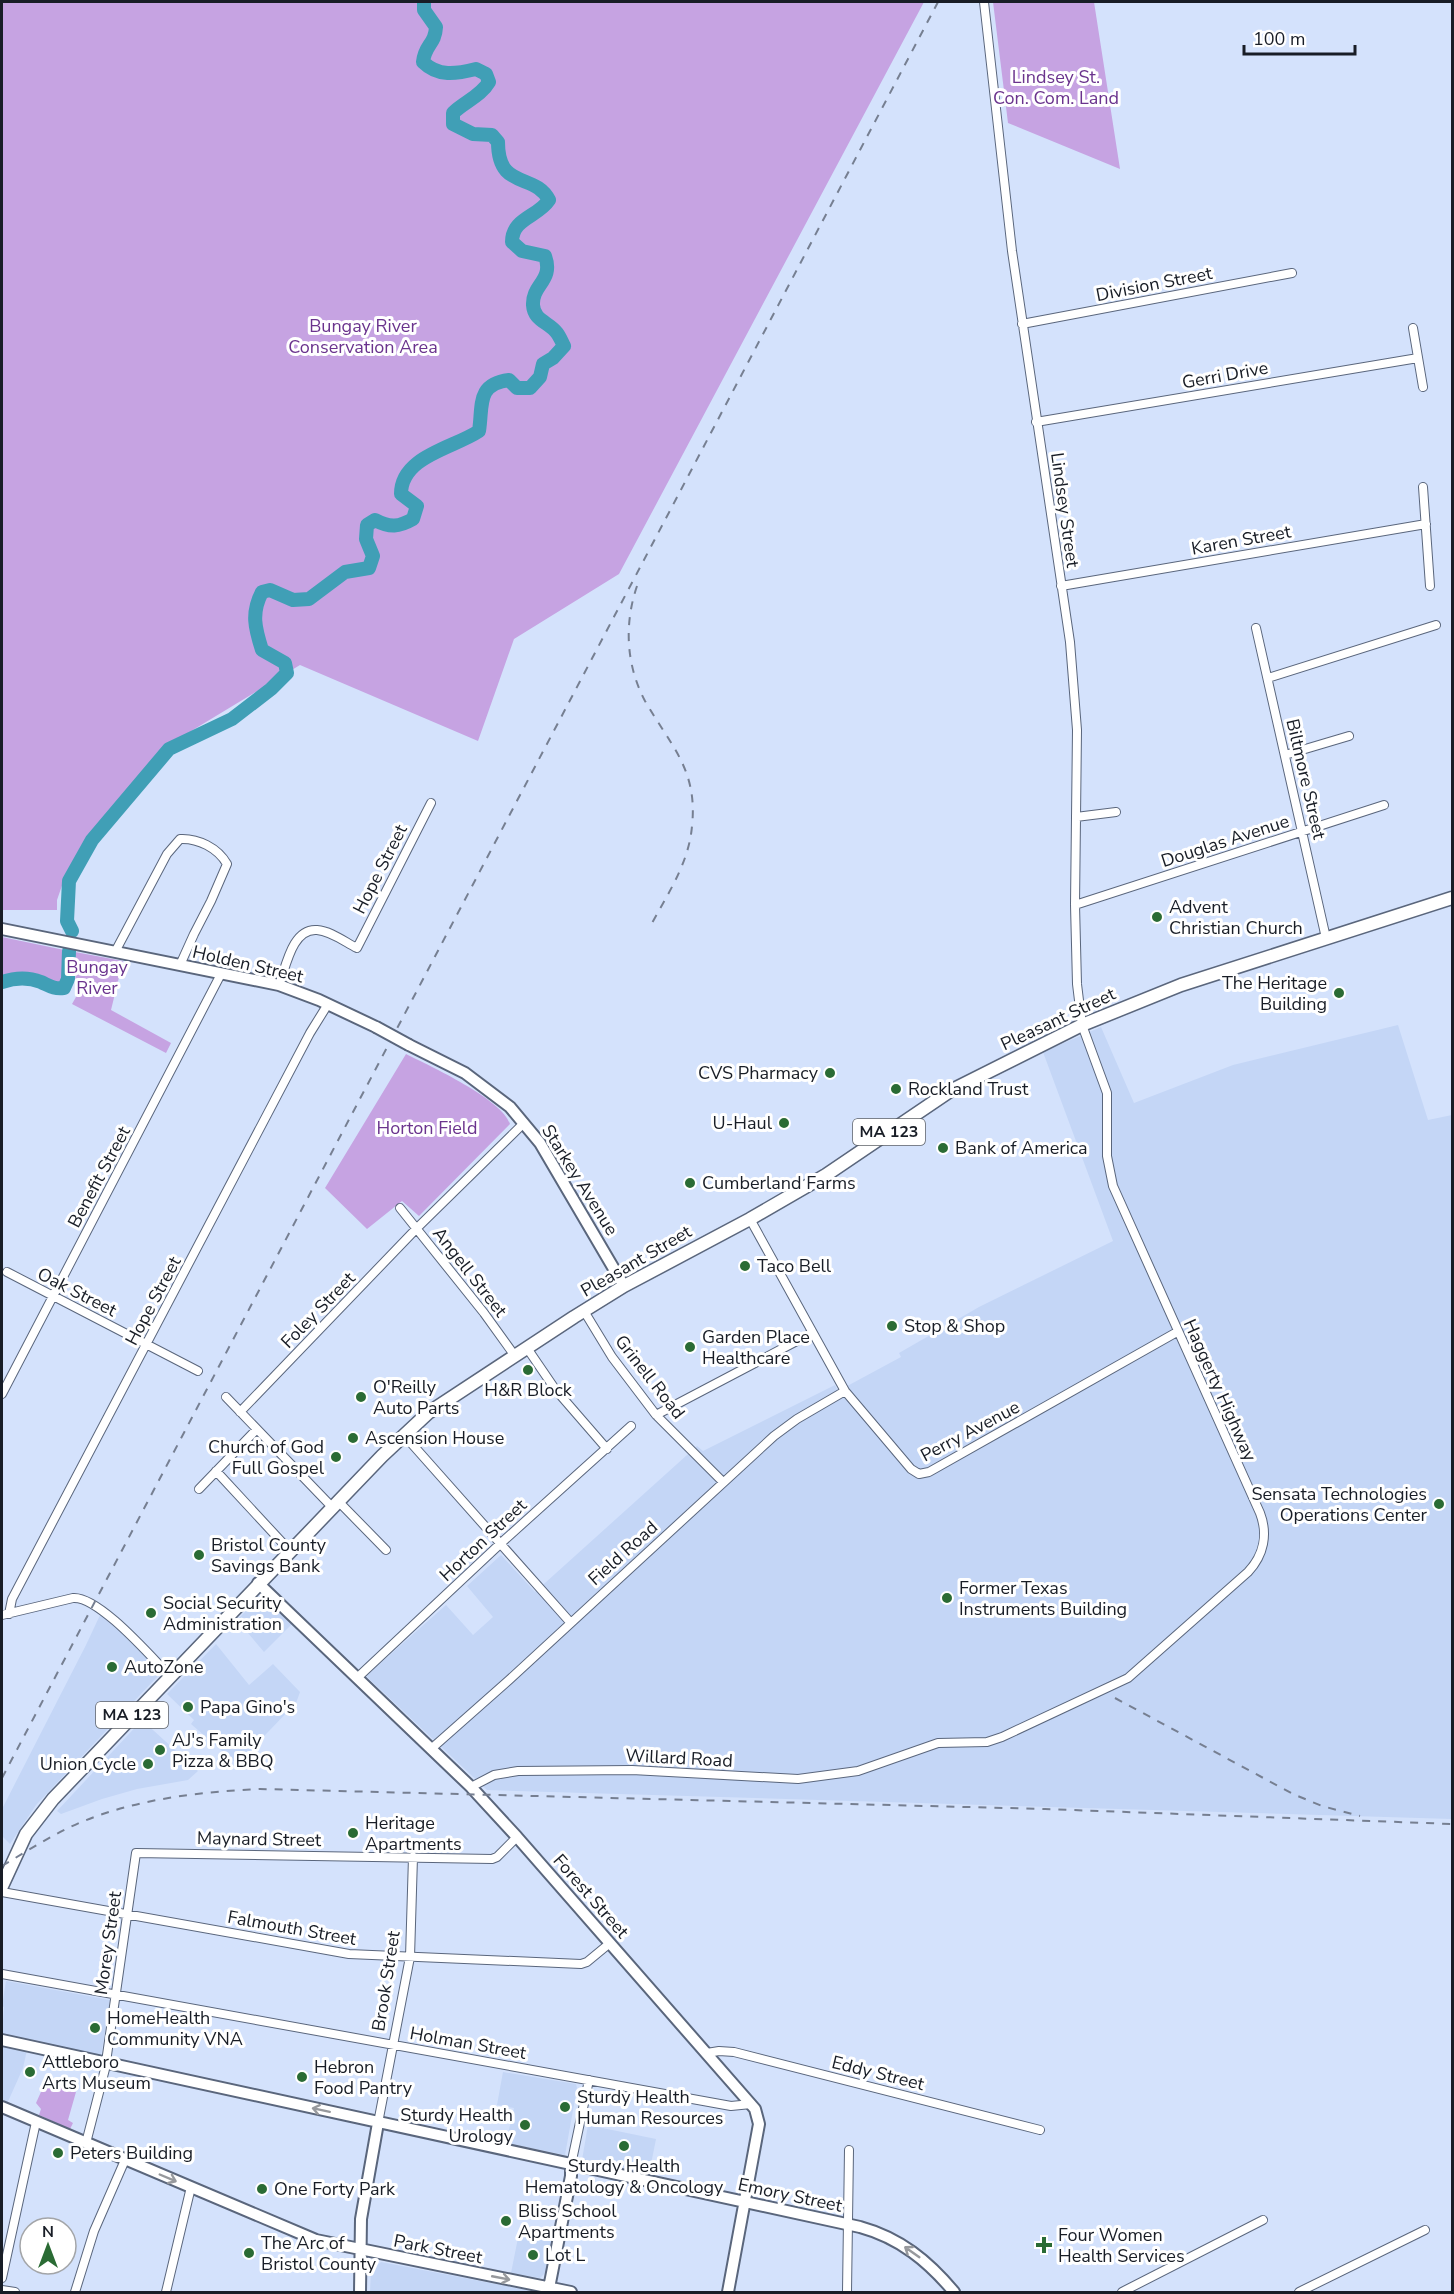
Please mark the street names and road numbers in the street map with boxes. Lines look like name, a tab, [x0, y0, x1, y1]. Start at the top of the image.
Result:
street label: Division Street	[1094, 261, 1215, 307]
street label: Gerri Drive	[1180, 356, 1270, 394]
street label: Lindsey Street	[1045, 451, 1085, 570]
street label: Karen Street	[1189, 519, 1293, 561]
street label: Biltmore Street	[1280, 716, 1332, 842]
street label: Douglas Avenue	[1158, 809, 1292, 873]
street label: Hope Street	[347, 819, 413, 918]
street label: Holden Street	[190, 940, 306, 989]
street label: Pleasant Street	[997, 982, 1120, 1056]
road number: MA 123	[853, 1119, 925, 1145]
street label: Starkey Avenue	[536, 1120, 624, 1240]
street label: Benefit Street	[62, 1121, 136, 1232]
street label: Pleasant Street	[576, 1219, 696, 1302]
street label: Angell Street	[427, 1222, 513, 1322]
street label: Hope Street	[120, 1252, 187, 1350]
street label: Oak Street	[33, 1262, 121, 1323]
street label: Foley Street	[276, 1266, 361, 1353]
street label: Haggerty Highway	[1178, 1315, 1262, 1466]
street label: Grinell Road	[610, 1330, 690, 1424]
street label: Perry Avenue	[916, 1395, 1024, 1467]
street label: Horton Street	[434, 1493, 532, 1587]
street label: Field Road	[583, 1515, 663, 1591]
road number: MA 123	[96, 1702, 168, 1728]
street label: Willard Road	[625, 1743, 733, 1773]
street label: Maynard Street	[197, 1826, 322, 1852]
street label: Forest Street	[548, 1849, 635, 1944]
street label: Morey Street	[89, 1889, 127, 1996]
street label: Falmouth Street	[226, 1905, 359, 1951]
street label: Brook Street	[366, 1928, 406, 2033]
street label: Holman Street	[408, 2021, 529, 2065]
street label: Eddy Street	[829, 2050, 927, 2096]
street label: Emory Street	[736, 2172, 845, 2218]
street label: Park Street	[392, 2229, 485, 2269]

